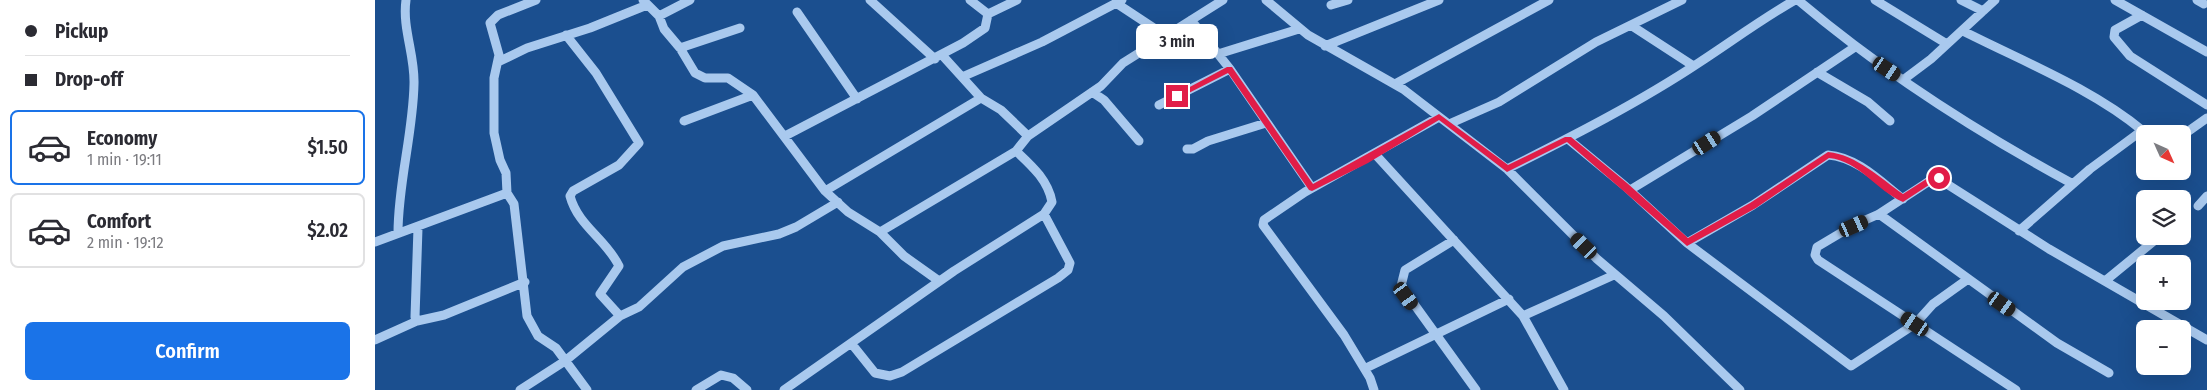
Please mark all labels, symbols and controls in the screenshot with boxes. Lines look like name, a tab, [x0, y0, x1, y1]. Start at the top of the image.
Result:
text: Pickup	[55, 20, 108, 43]
callout: 3 min	[1136, 23, 1218, 58]
text: 3 min	[1159, 32, 1195, 51]
car	[1870, 54, 1903, 84]
text: Drop-off	[55, 68, 123, 91]
route end	[1166, 85, 1188, 107]
icon: car	[27, 125, 72, 170]
north arrow	[2136, 125, 2191, 180]
map controls	[2136, 125, 2191, 375]
text: Economy	[87, 127, 157, 150]
car	[1690, 129, 1723, 157]
text: $1.50	[307, 136, 348, 159]
text: 1 min · 19:11	[87, 150, 162, 169]
route start	[1928, 167, 1950, 189]
button: layers	[2136, 190, 2191, 245]
icon: car	[27, 208, 72, 253]
text: Comfort	[87, 210, 151, 233]
car	[1837, 213, 1870, 239]
text: $2.02	[307, 219, 348, 242]
car	[1568, 230, 1600, 262]
text: 2 min · 19:12	[87, 233, 164, 252]
button: +	[2136, 255, 2191, 310]
car	[1391, 279, 1420, 313]
car	[1985, 289, 2018, 319]
car	[1898, 309, 1931, 339]
button: −	[2136, 320, 2191, 375]
button: Confirm	[25, 322, 350, 380]

